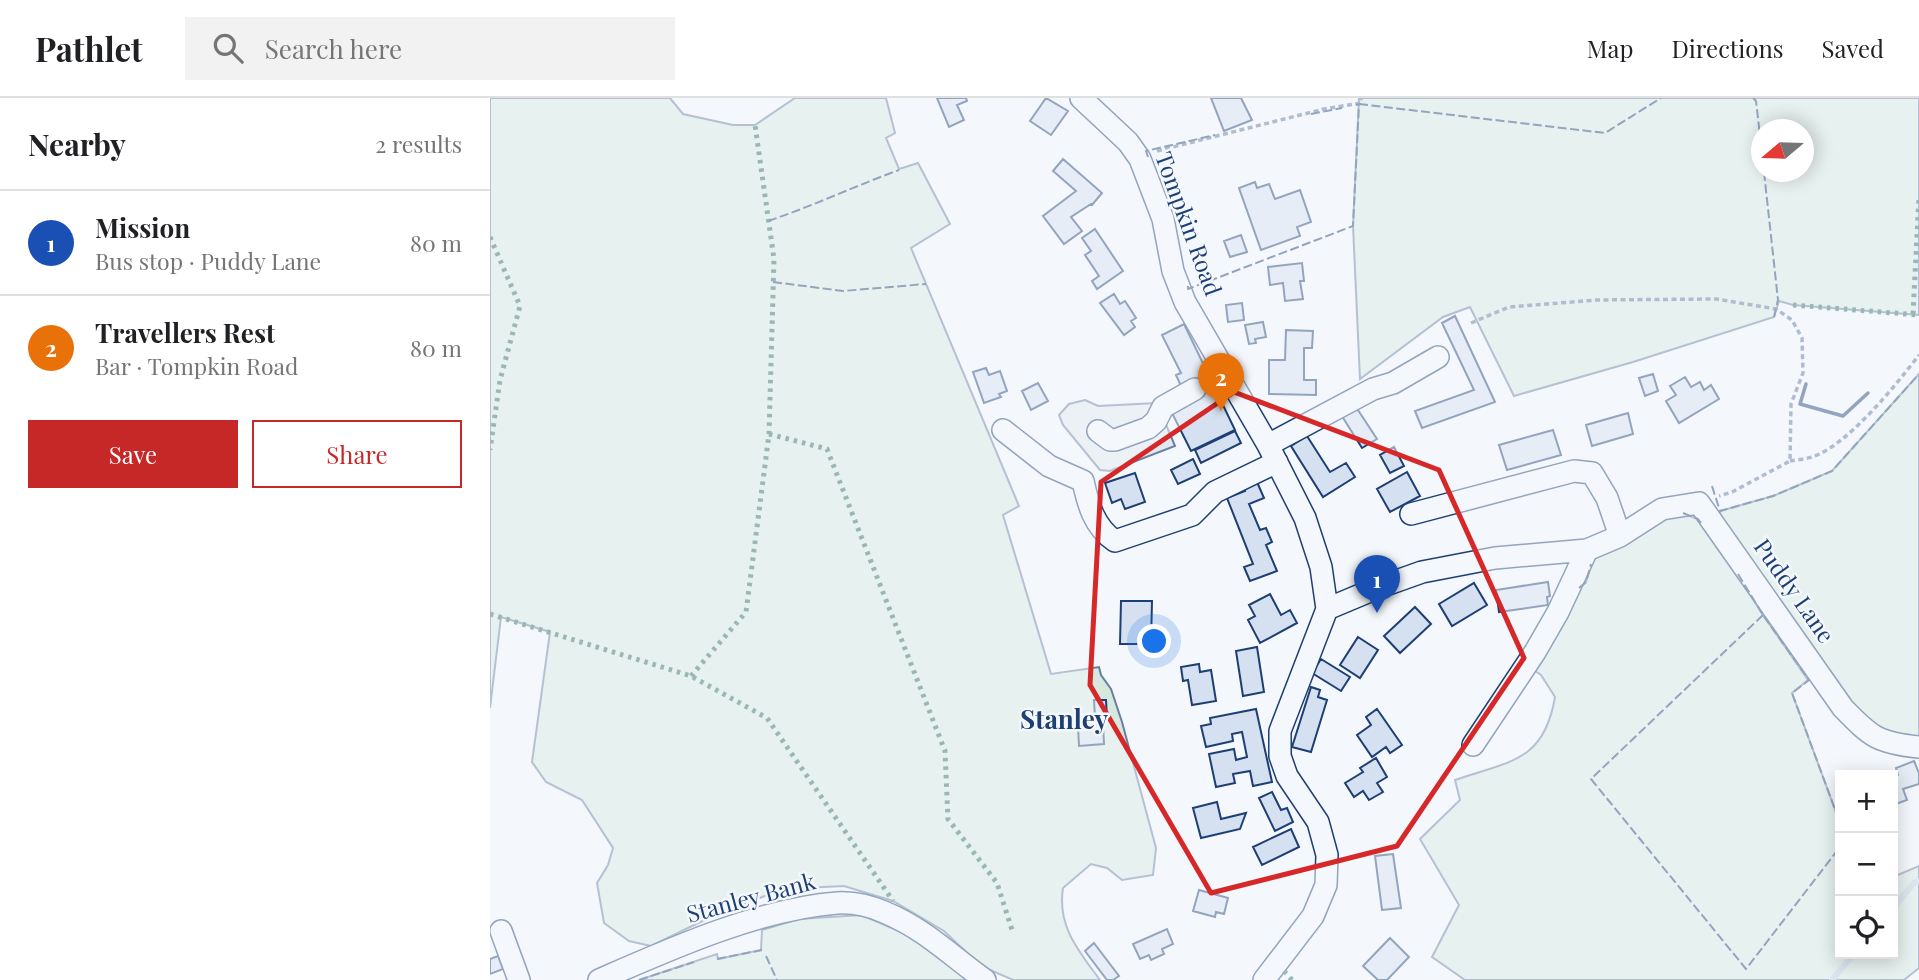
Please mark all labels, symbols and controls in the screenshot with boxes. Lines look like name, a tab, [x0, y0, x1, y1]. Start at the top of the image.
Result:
search box	[185, 17, 675, 80]
text: Pathlet	[35, 26, 143, 70]
icon: search	[209, 29, 247, 67]
text: Search here	[265, 31, 402, 66]
text: Map	[1587, 32, 1633, 64]
text: Directions	[1671, 32, 1784, 64]
text: Saved	[1822, 32, 1884, 64]
north arrow	[1751, 119, 1814, 182]
text: Nearby	[28, 124, 126, 164]
text: 2 results	[375, 128, 462, 159]
street label: Tompkin Road	[1149, 147, 1230, 300]
text: Mission	[95, 210, 190, 245]
text: 1	[47, 227, 55, 258]
text: 80 m	[410, 227, 462, 258]
text: Bus stop · Puddy Lane	[95, 245, 321, 276]
text: Travellers Rest	[95, 315, 275, 350]
text: 2	[45, 332, 57, 363]
text: 80 m	[410, 332, 462, 363]
text: Bar · Tompkin Road	[95, 350, 298, 381]
pin: 2	[1198, 353, 1244, 411]
button: Save	[28, 420, 238, 488]
button: Share	[252, 420, 462, 488]
street label: Puddy Lane	[1748, 532, 1843, 648]
pin: 1	[1354, 555, 1400, 613]
your location	[1137, 624, 1171, 658]
district label: Stanley	[1020, 701, 1108, 736]
map controls	[1835, 770, 1898, 959]
button: +	[1835, 770, 1898, 833]
button: −	[1835, 833, 1898, 896]
street label: Stanley Bank	[683, 864, 819, 929]
button: locate	[1835, 896, 1898, 959]

